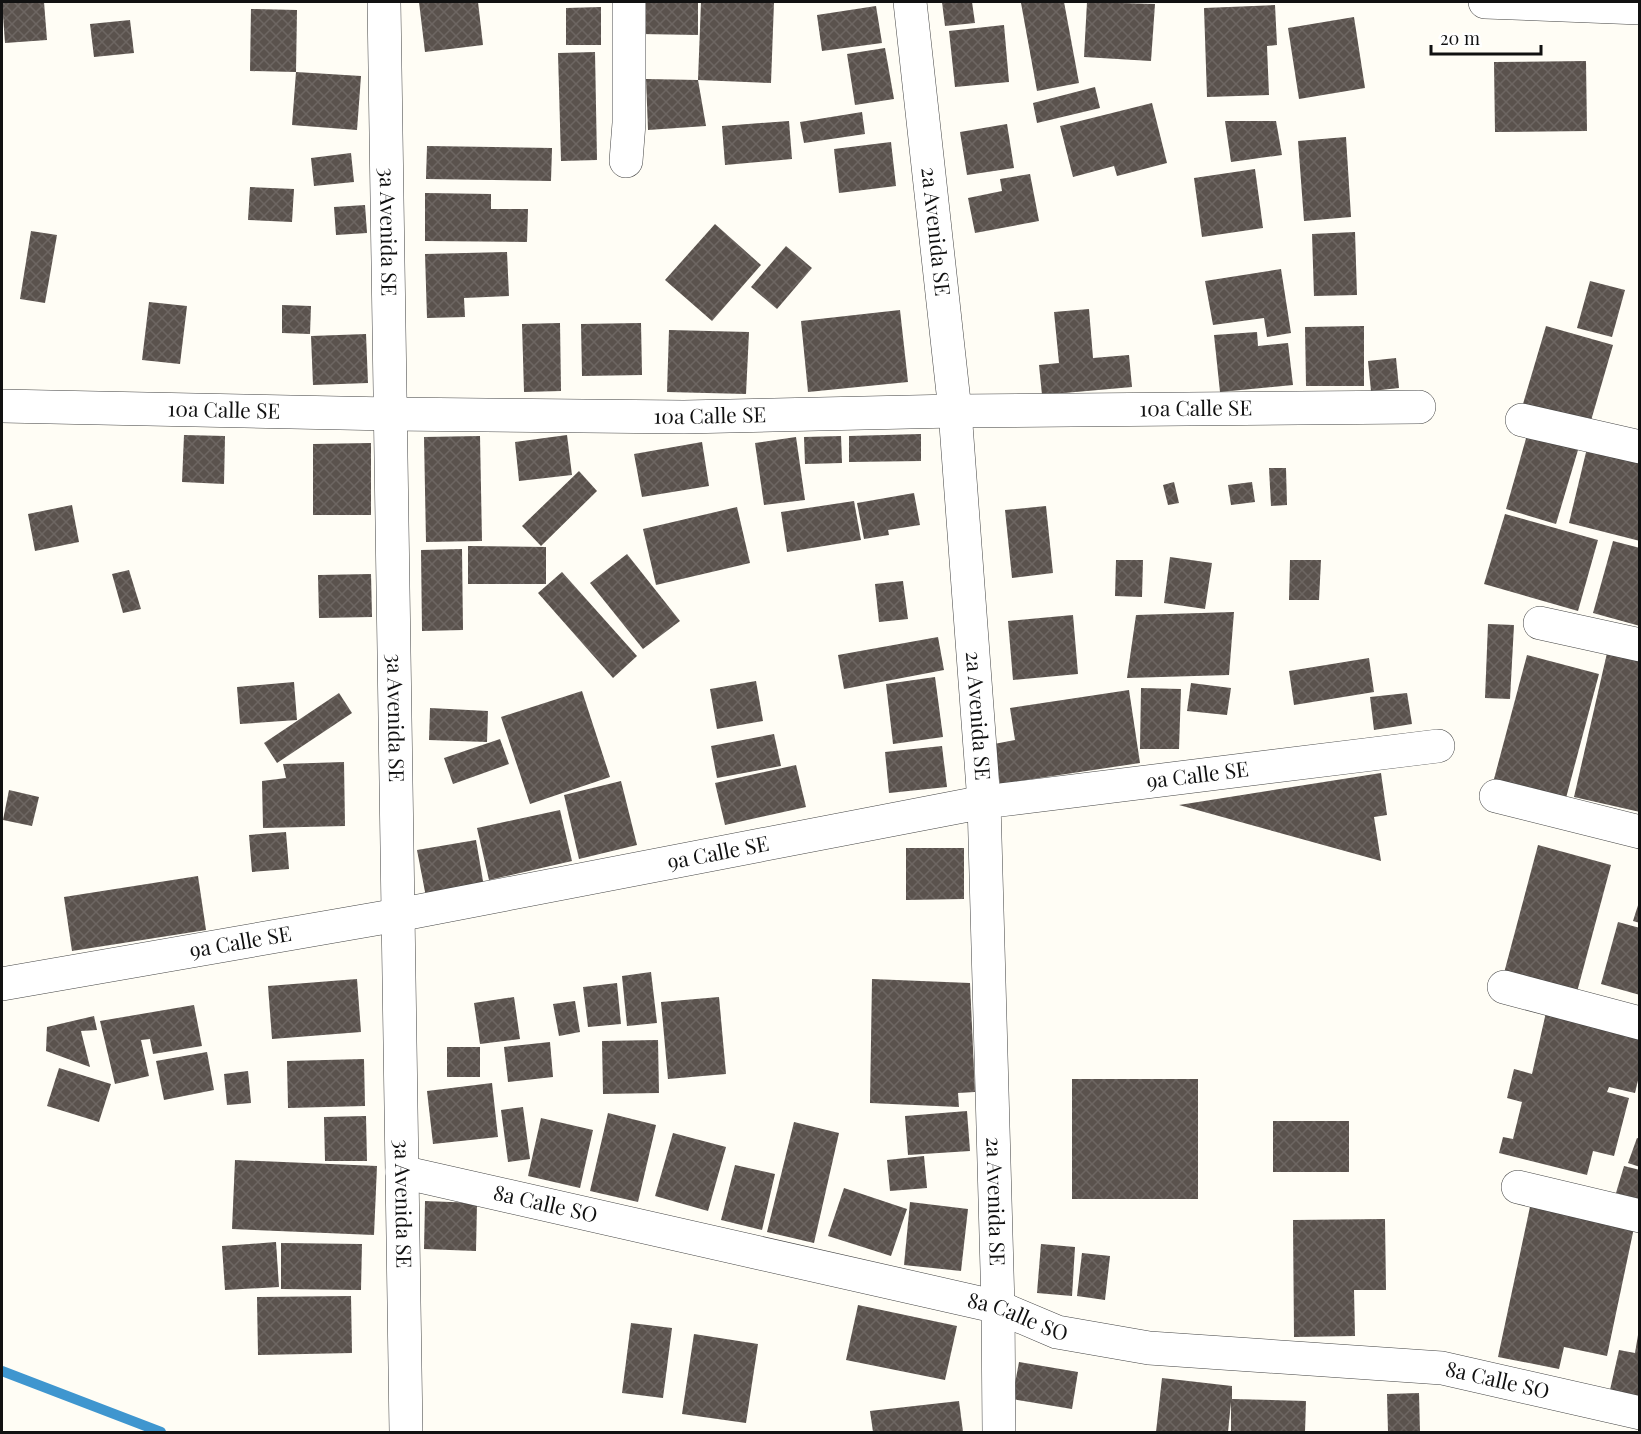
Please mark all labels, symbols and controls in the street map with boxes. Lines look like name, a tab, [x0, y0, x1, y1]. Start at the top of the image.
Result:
scale bar	[1431, 18, 1540, 56]
text: 20 m	[1440, 26, 1480, 50]
street label: 2a Avenida SE	[916, 166, 958, 297]
street label: 3a Avenida SE	[375, 167, 405, 296]
street label: 10a Calle SE	[1139, 392, 1252, 421]
street label: 10a Calle SE	[167, 393, 281, 424]
street label: 10a Calle SE	[653, 399, 766, 429]
street label: 2a Avenida SE	[961, 650, 998, 781]
street label: 3a Avenida SE	[382, 653, 412, 782]
street label: 9a Calle SE	[1145, 753, 1250, 794]
street label: 9a Calle SE	[665, 828, 771, 875]
street label: 9a Calle SE	[187, 918, 293, 963]
street label: 2a Avenida SE	[981, 1136, 1013, 1266]
street label: 3a Avenida SE	[390, 1139, 419, 1268]
street label: 8a Calle SO	[491, 1177, 601, 1228]
street label: 8a Calle SO	[965, 1285, 1070, 1346]
street label: 8a Calle SO	[1443, 1353, 1553, 1404]

